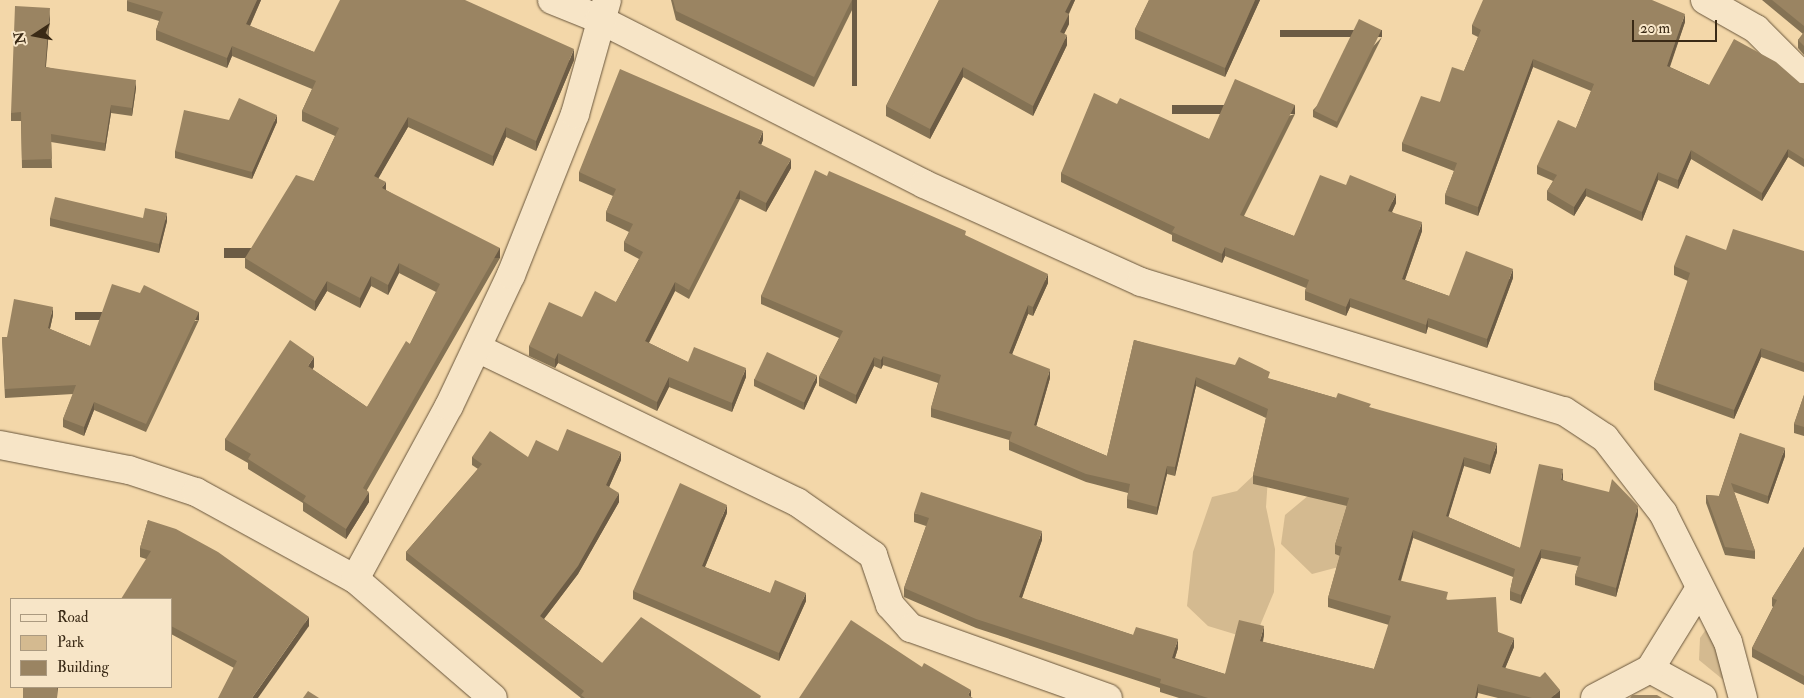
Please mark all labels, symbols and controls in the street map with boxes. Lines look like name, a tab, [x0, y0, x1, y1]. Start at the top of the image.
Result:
north arrow	[10, 10, 60, 60]
scale bar	[1634, 10, 1719, 42]
text: 20 m	[1640, 19, 1670, 38]
text: N	[10, 30, 29, 46]
legend	[10, 598, 172, 688]
text: Road	[57, 608, 88, 627]
text: Park	[57, 633, 84, 652]
text: Building	[57, 658, 109, 677]

